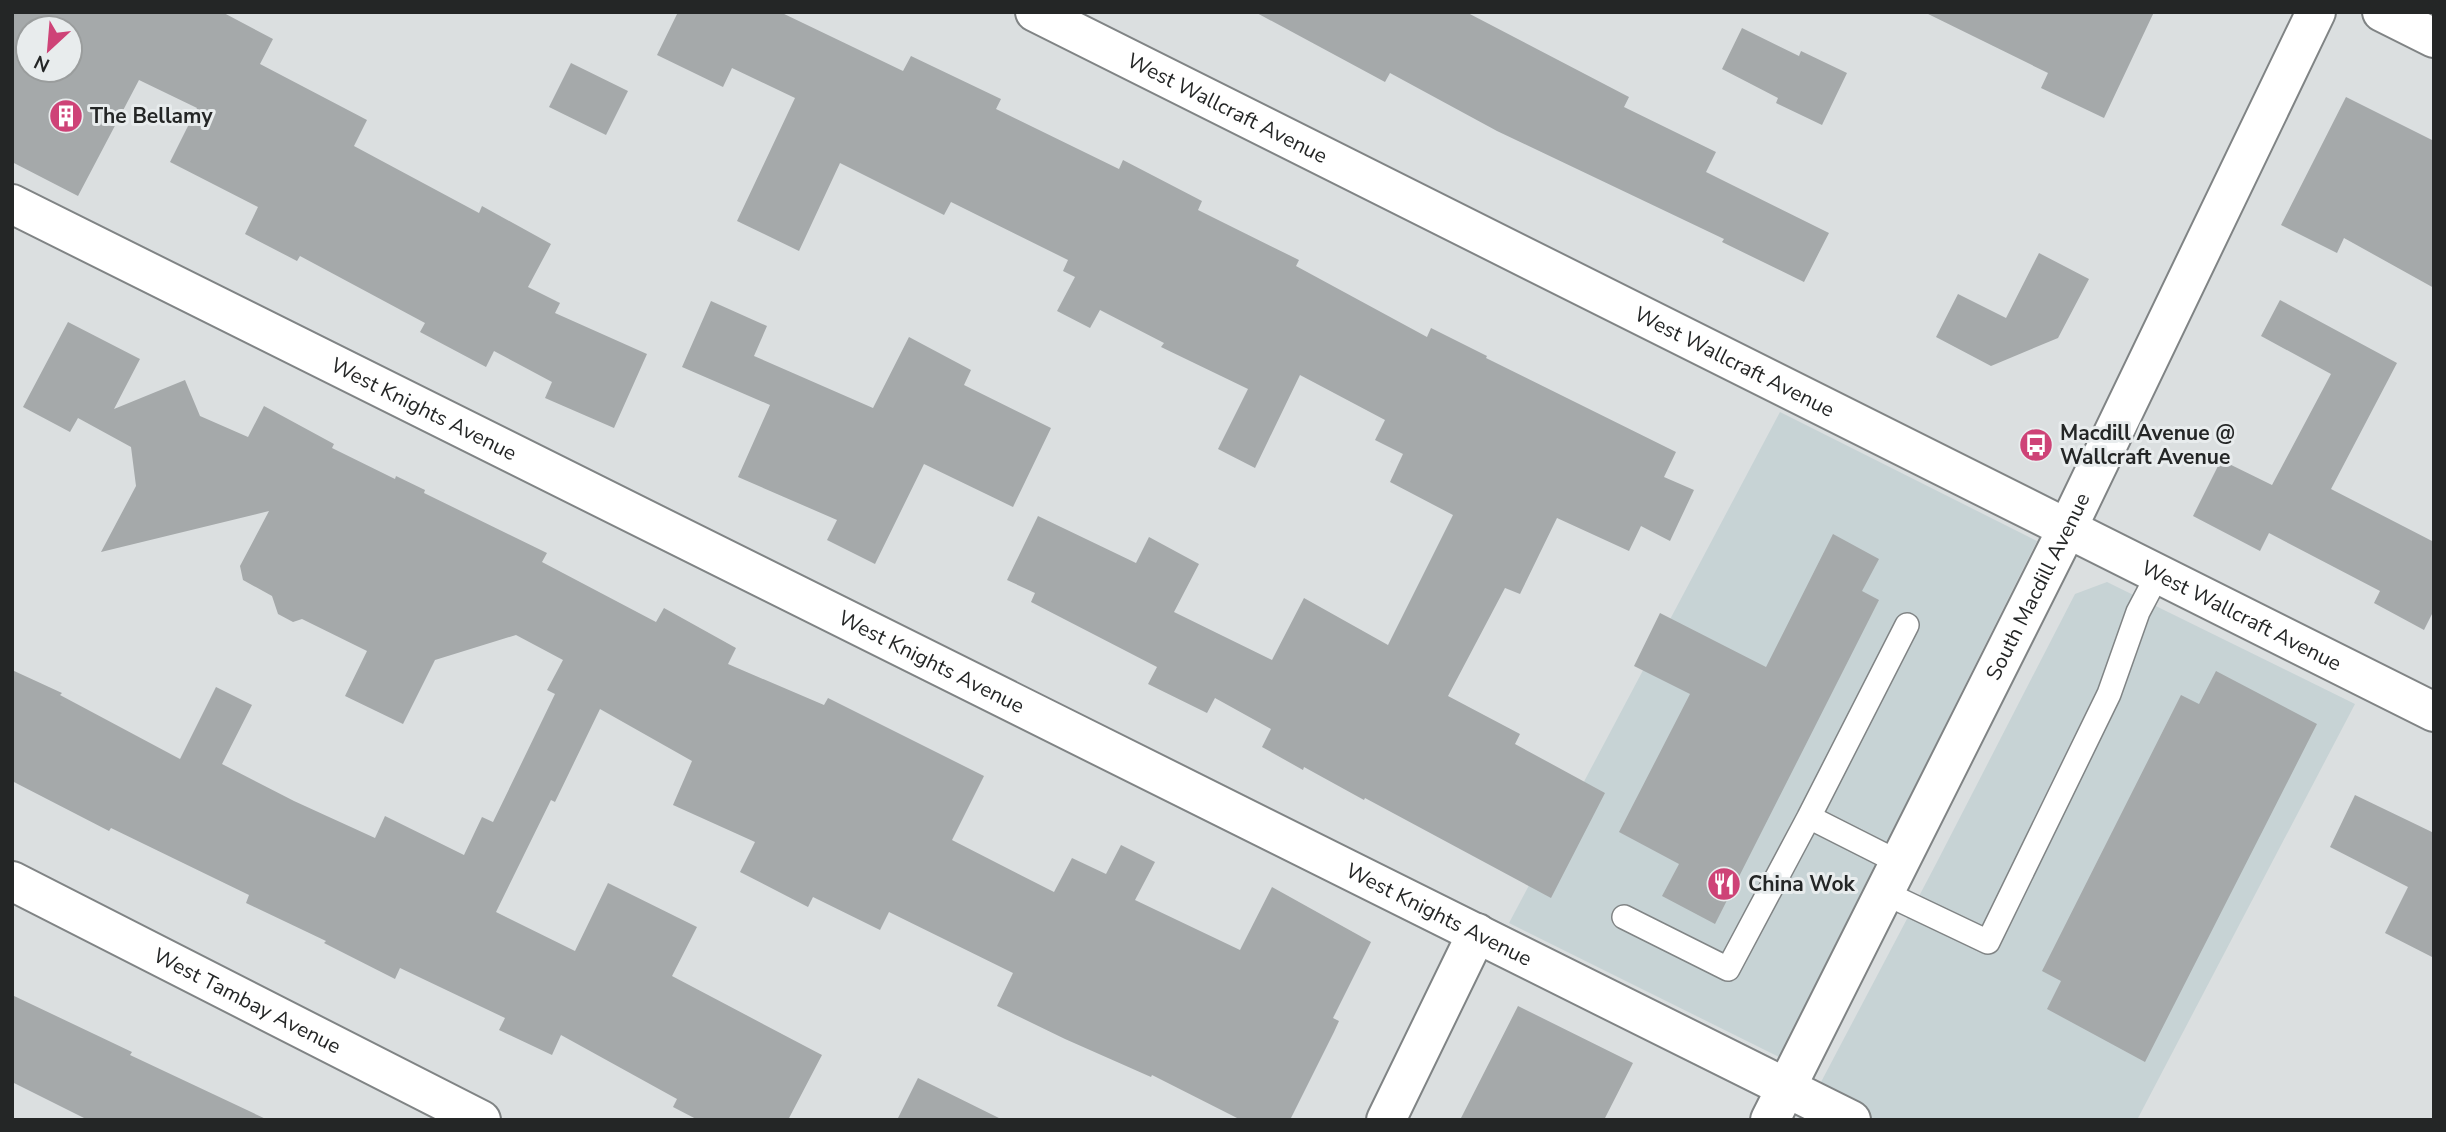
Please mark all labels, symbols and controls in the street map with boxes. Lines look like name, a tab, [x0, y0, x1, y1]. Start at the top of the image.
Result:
north arrow	[14, 14, 84, 84]
street label: West Wallcraft Avenue	[1122, 46, 1332, 170]
text: N	[30, 49, 54, 78]
building icon: The Bellamy	[47, 97, 85, 135]
place label: The Bellamy	[90, 102, 213, 130]
street label: West Wallcraft Avenue	[1630, 300, 1839, 424]
street label: West Knights Avenue	[326, 351, 521, 467]
place label: Macdill Avenue @ Wallcraft Avenue	[2060, 419, 2235, 471]
bus stop icon: Macdill Avenue @ Wallcraft Avenue	[2017, 426, 2055, 464]
street label: South Macdill Avenue	[1979, 488, 2096, 685]
street label: West Wallcraft Avenue	[2137, 554, 2346, 677]
street label: West Knights Avenue	[834, 604, 1029, 720]
street label: West Knights Avenue	[1341, 857, 1537, 973]
restaurant icon: China Wok	[1705, 865, 1743, 903]
place label: China Wok	[1748, 870, 1855, 898]
street label: West Tambay Avenue	[149, 941, 346, 1060]

